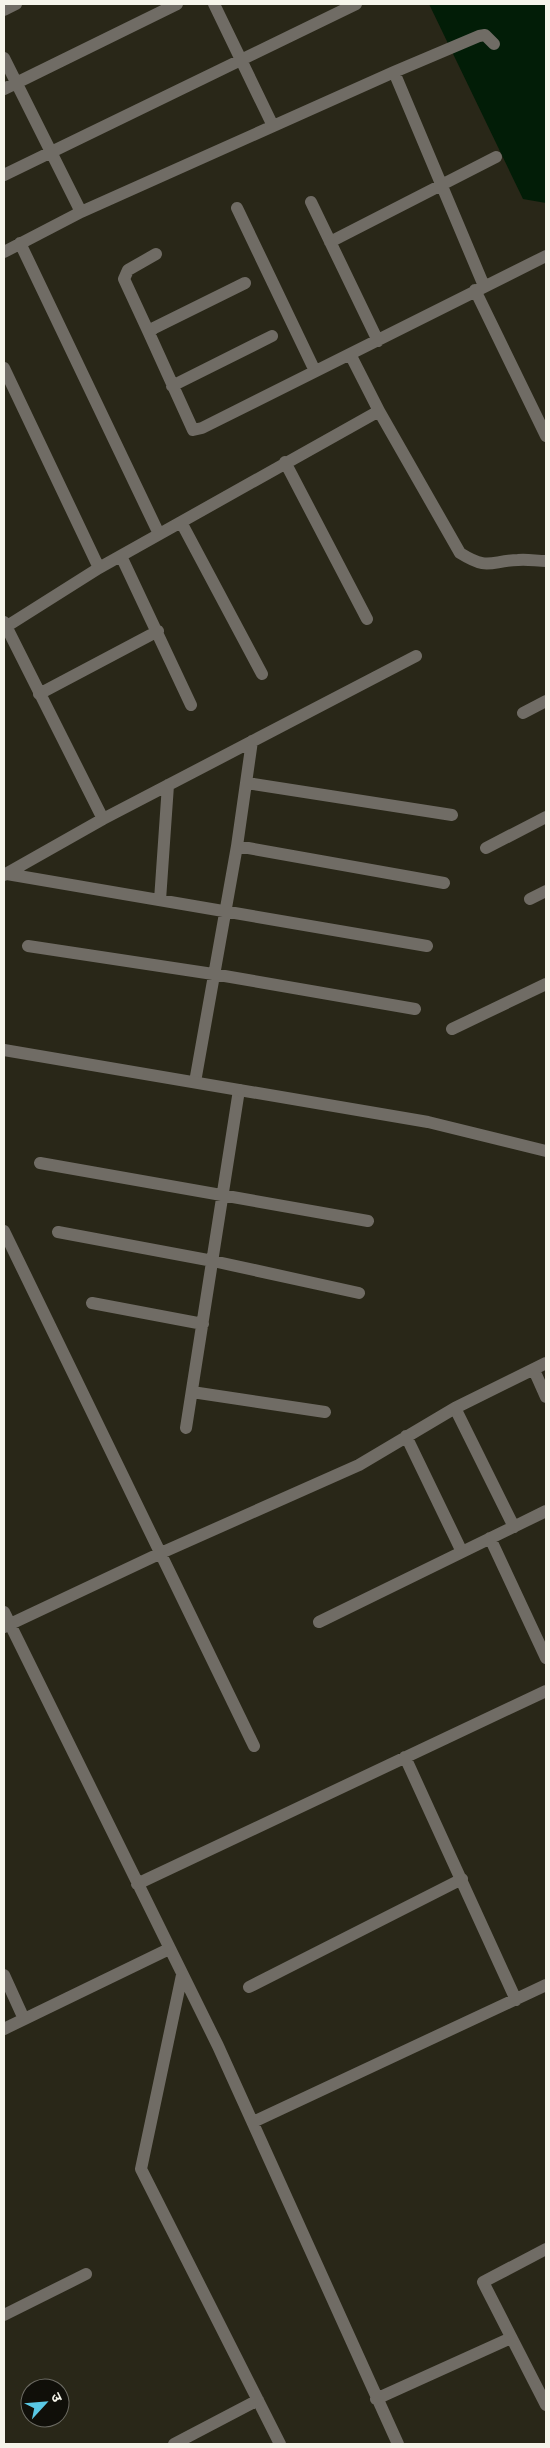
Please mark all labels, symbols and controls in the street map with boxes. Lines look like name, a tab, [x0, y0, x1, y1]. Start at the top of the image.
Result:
north arrow	[20, 2378, 70, 2428]
text: उ	[47, 2390, 66, 2406]

